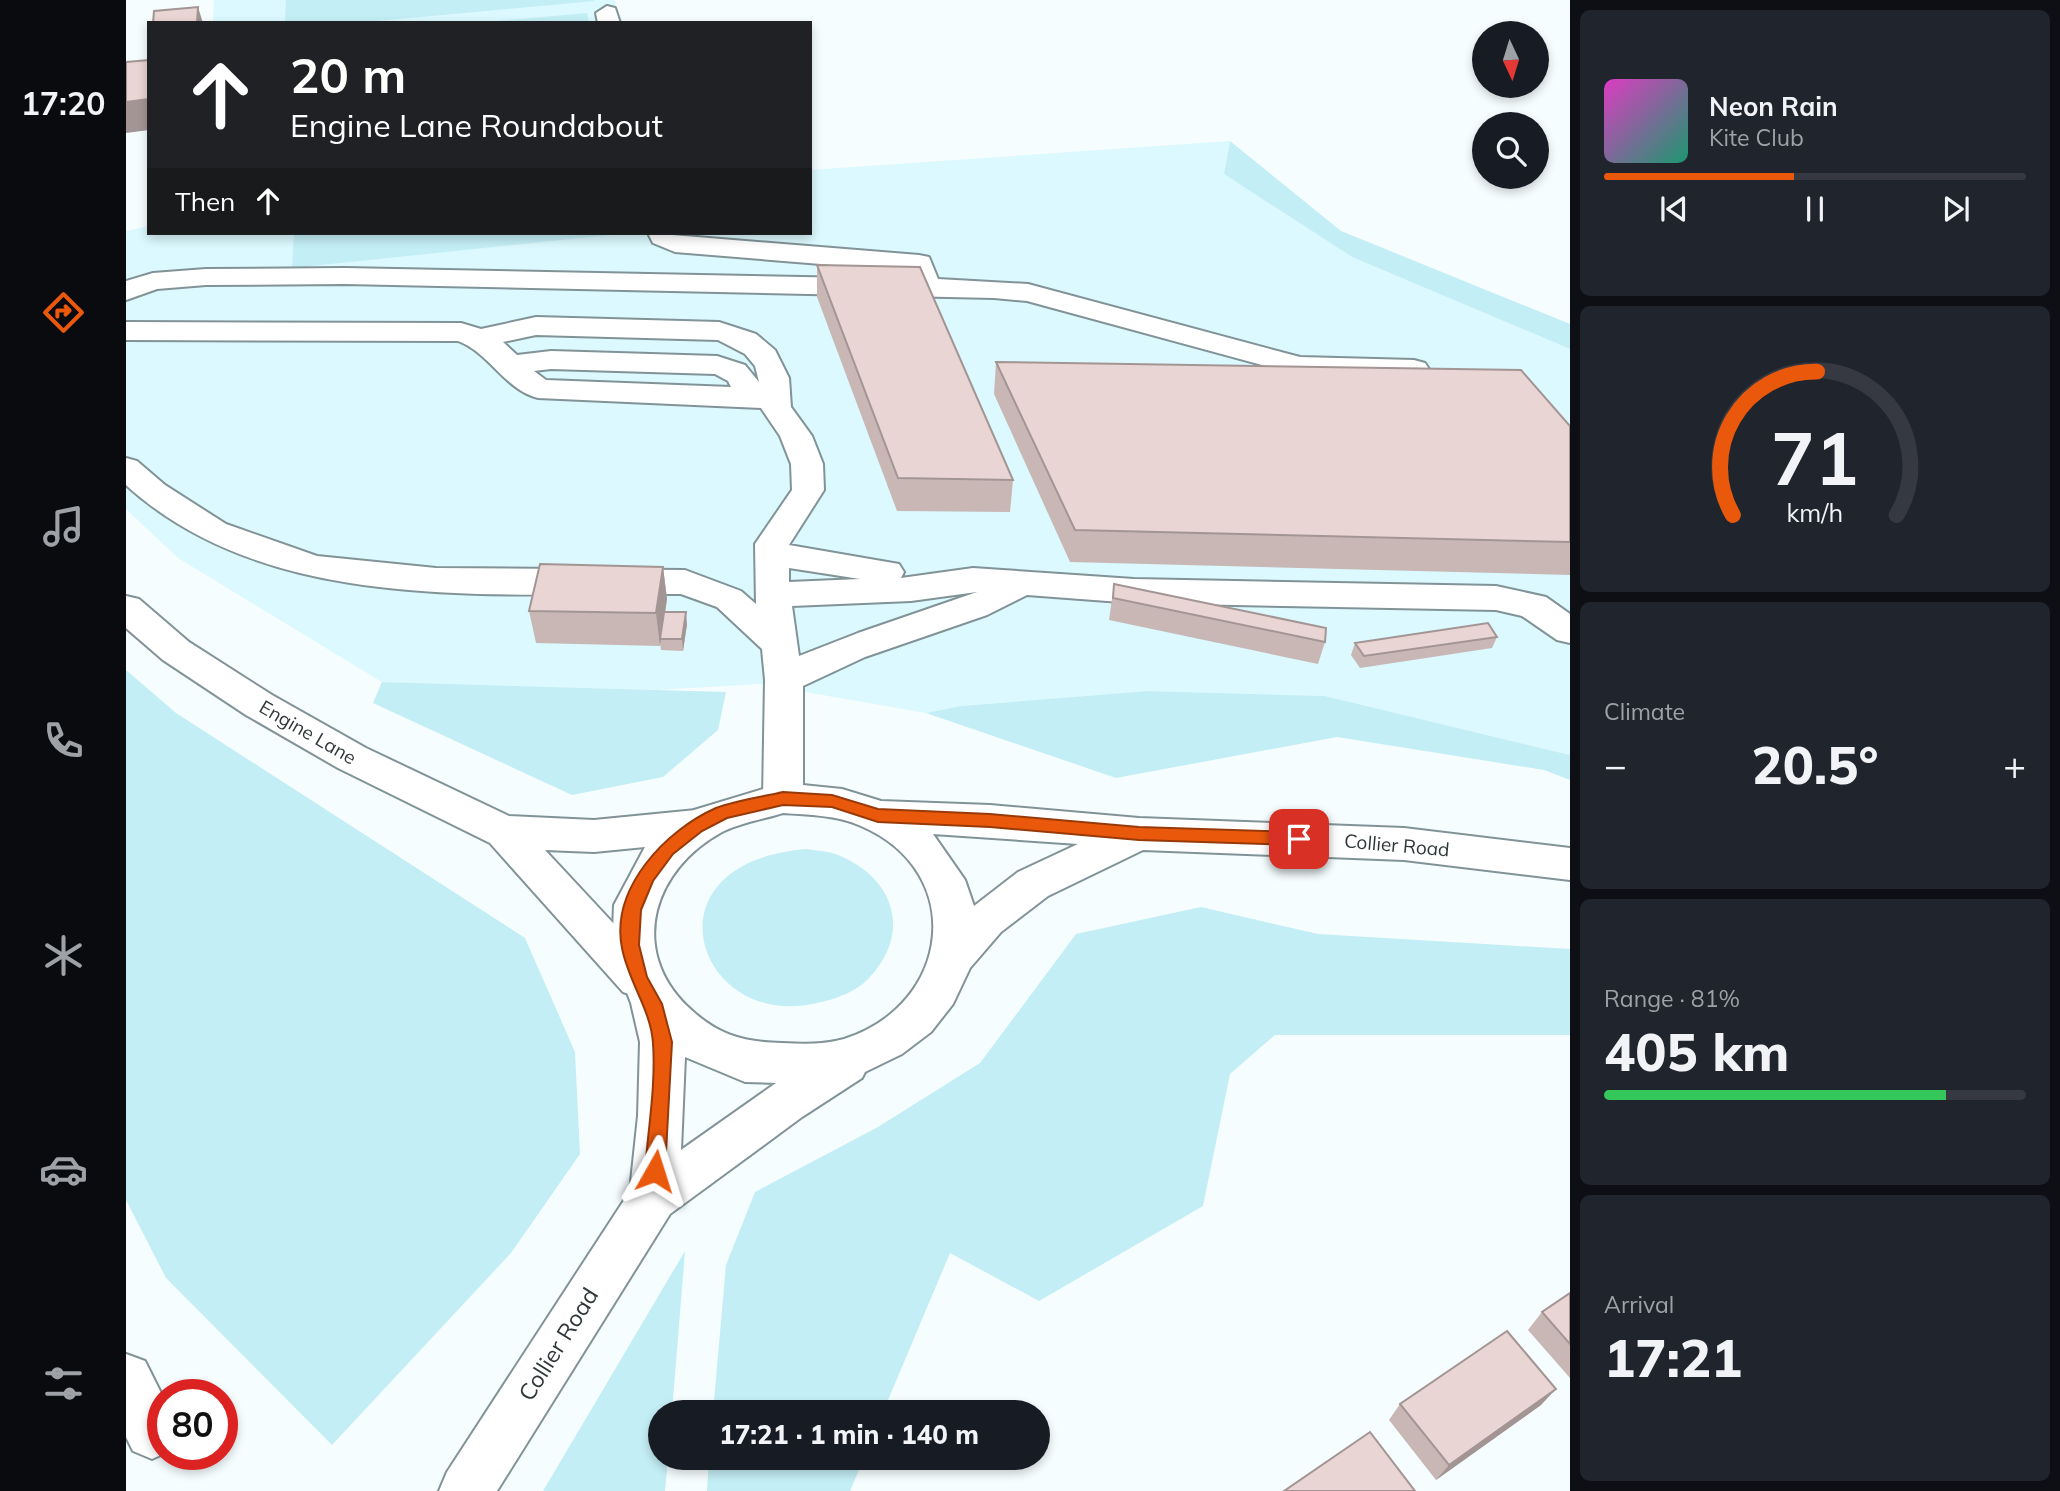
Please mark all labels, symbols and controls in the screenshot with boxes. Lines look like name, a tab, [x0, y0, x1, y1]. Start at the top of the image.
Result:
north arrow	[1472, 21, 1549, 98]
map controls	[1472, 21, 1549, 189]
text: 20 m	[290, 44, 406, 105]
icon: ahead	[175, 49, 266, 140]
text: 17:20	[21, 83, 105, 123]
text: Neon Rain	[1709, 90, 1838, 123]
text: Engine Lane Roundabout	[290, 105, 663, 145]
button: search	[1472, 112, 1549, 189]
text: Kite Club	[1709, 123, 1804, 152]
icon: ahead	[249, 182, 287, 220]
text: Then	[175, 185, 235, 218]
icon: previous	[1655, 190, 1693, 228]
icon: pause	[1796, 190, 1834, 228]
icon: next	[1937, 190, 1975, 228]
icon: directions	[39, 288, 88, 337]
text: 71	[1771, 413, 1859, 504]
text: km/h	[1787, 497, 1843, 528]
icon: music	[39, 502, 88, 551]
street label: Engine Lane	[255, 695, 361, 769]
text: Climate	[1604, 697, 1685, 726]
icon: phone	[39, 716, 88, 765]
text: 20.5°	[1751, 732, 1879, 797]
text: −	[1604, 741, 1627, 789]
text: +	[2003, 741, 2026, 789]
pin	[1269, 809, 1329, 869]
icon: arrive	[1280, 820, 1318, 858]
street label: Collier Road	[1343, 828, 1451, 862]
icon: climate	[39, 931, 88, 980]
text: Range · 81%	[1604, 984, 1740, 1013]
text: 405 km	[1604, 1019, 1789, 1084]
position arrow	[618, 1134, 692, 1208]
icon: car	[39, 1145, 88, 1194]
street label: Collier Road	[512, 1282, 604, 1406]
text: Arrival	[1604, 1290, 1674, 1319]
text: 17:21	[1604, 1325, 1742, 1390]
icon: filters	[39, 1359, 88, 1408]
speed limit sign: 80	[147, 1379, 238, 1470]
text: 17:21 · 1 min · 140 m	[719, 1418, 979, 1451]

